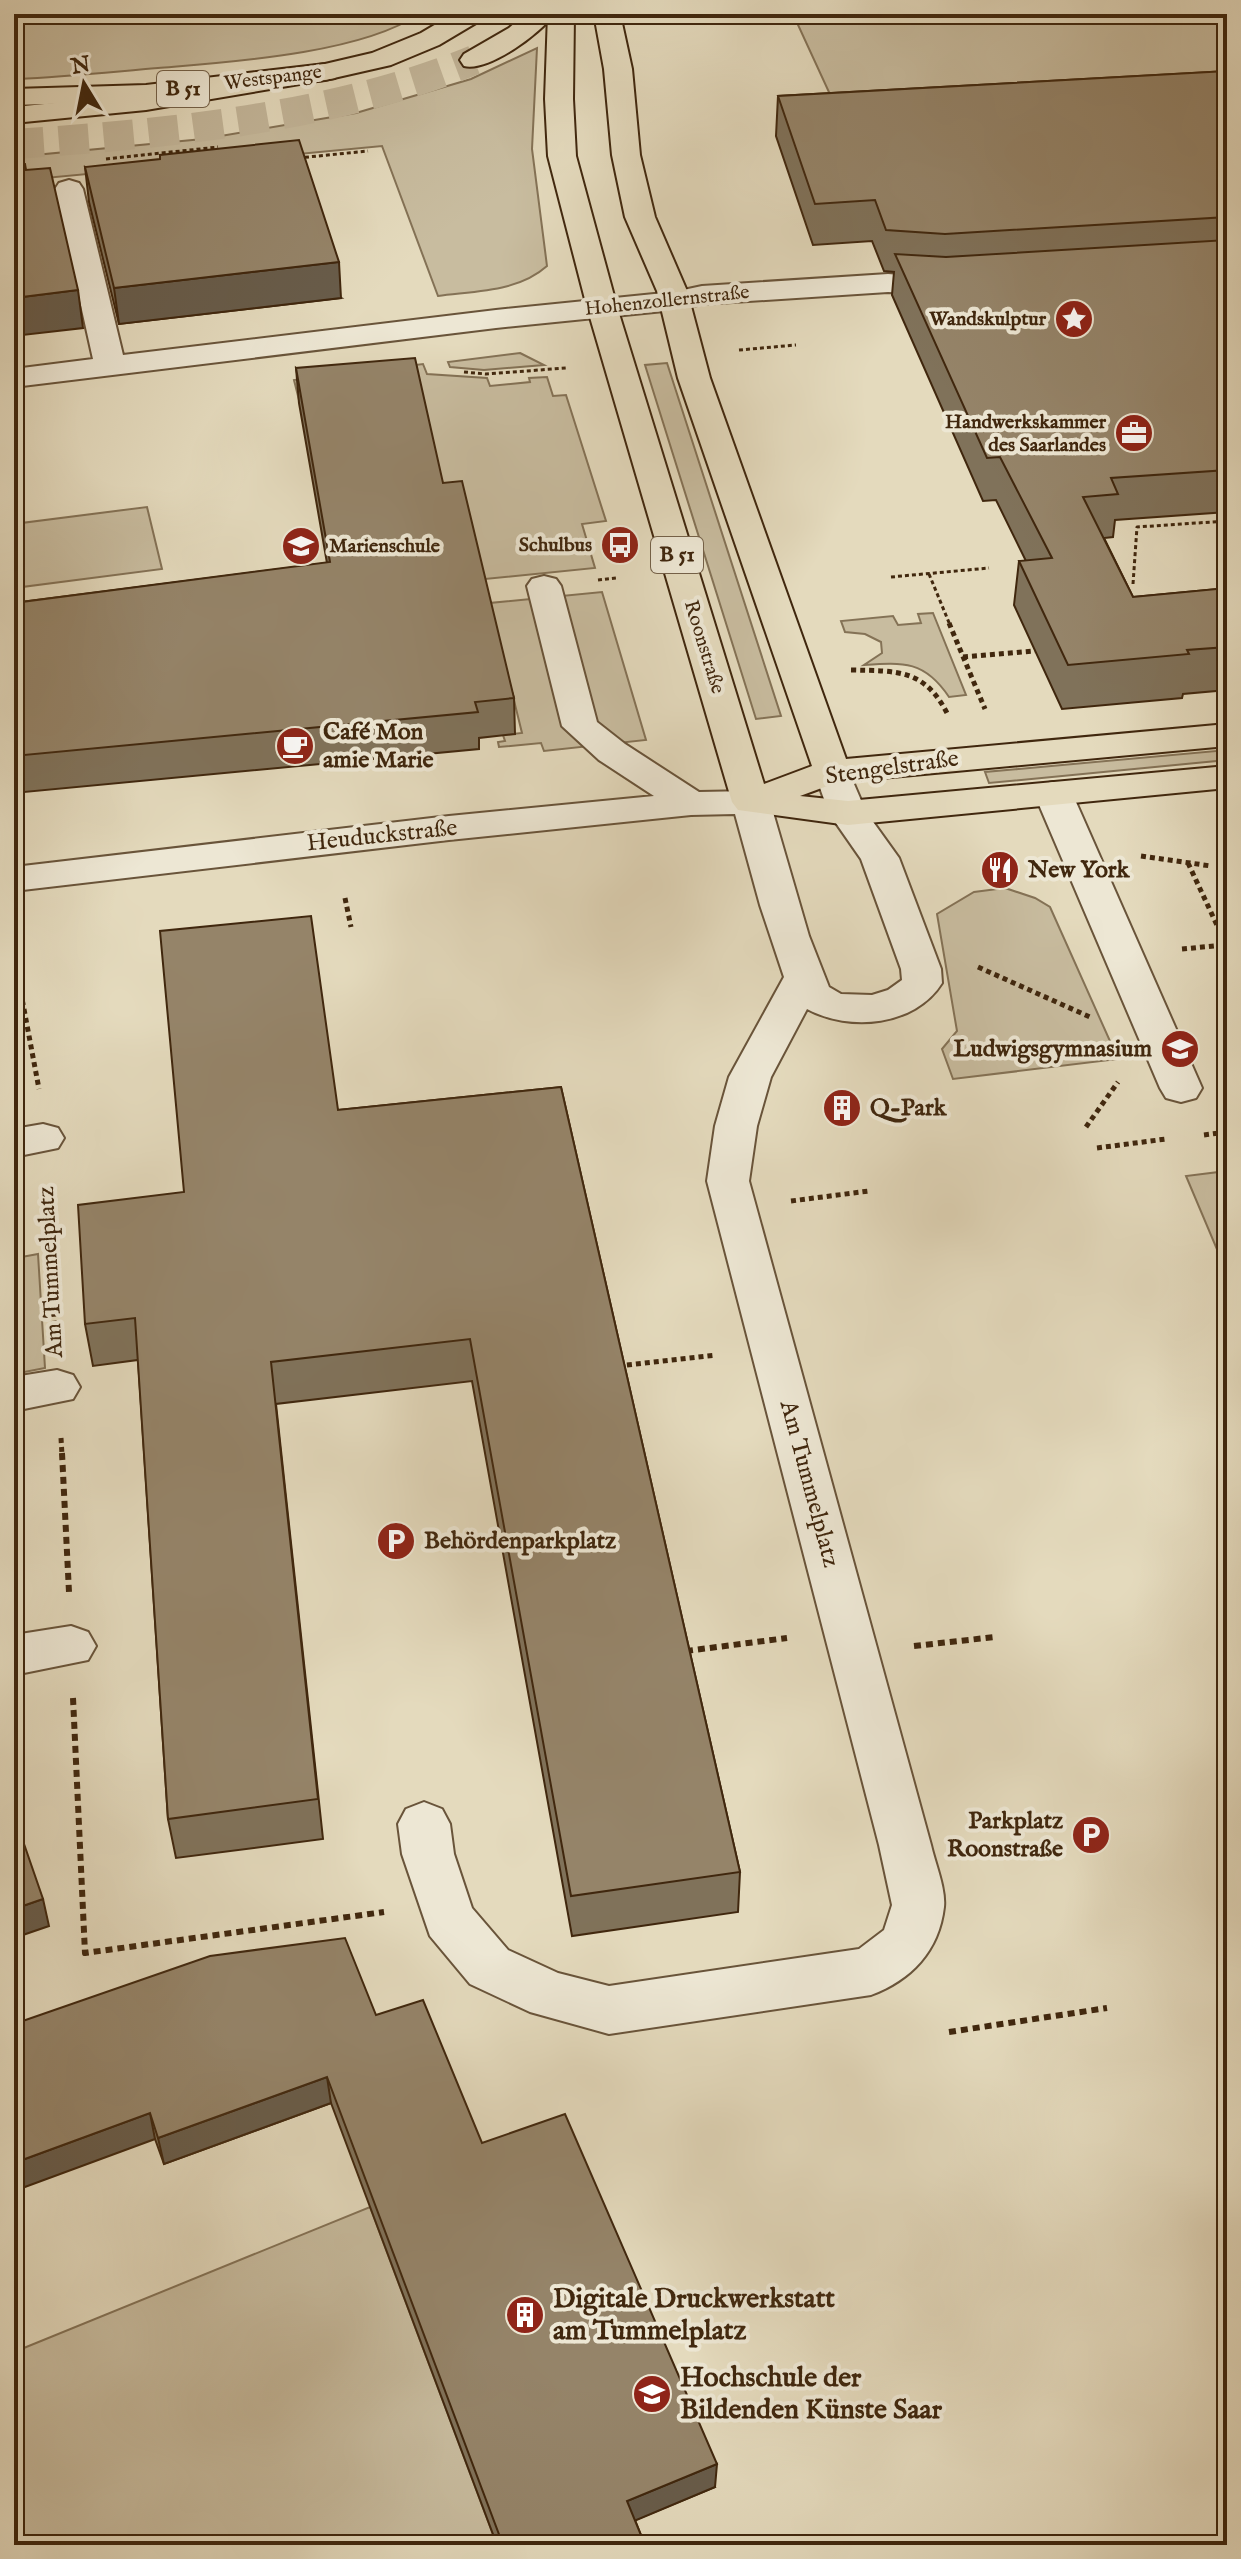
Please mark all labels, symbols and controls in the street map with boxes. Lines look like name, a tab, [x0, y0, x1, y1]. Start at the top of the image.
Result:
north arrow	[44, 44, 124, 124]
text: N	[68, 51, 93, 82]
street label: Westspange	[223, 60, 323, 96]
road number: B 51	[157, 71, 209, 107]
street label: Hohenzollernstraße	[583, 280, 751, 322]
place icon: Wandskulptur	[1053, 298, 1095, 340]
place label: Wandskulptur	[928, 307, 1047, 332]
place label: Handwerkskammer des Saarlandes	[945, 410, 1107, 458]
office icon: Handwerkskammer des Saarlandes	[1113, 412, 1155, 454]
bus stop icon: Schulbus	[599, 524, 641, 566]
school or university icon: Marienschule	[280, 525, 322, 567]
place label: Schulbus	[519, 533, 592, 558]
place label: Marienschule	[329, 534, 441, 559]
road number: B 51	[651, 537, 703, 573]
street label: Roonstraße	[678, 597, 730, 697]
place label: Café Mon amie Marie	[323, 717, 434, 776]
cafe icon: Café Mon amie Marie	[274, 725, 316, 767]
street label: Stengelstraße	[823, 743, 961, 793]
street label: Heuduckstraße	[305, 813, 459, 859]
restaurant icon: New York	[979, 849, 1021, 891]
place label: New York	[1027, 855, 1131, 886]
school or university icon: Ludwigsgymnasium	[1159, 1028, 1201, 1070]
place label: Ludwigsgymnasium	[953, 1034, 1152, 1065]
building icon: Q-Park	[821, 1087, 863, 1129]
place label: Q-Park	[870, 1093, 948, 1124]
street label: Am Tummelplatz	[31, 1185, 71, 1360]
street label: Am Tummelplatz	[772, 1396, 846, 1571]
parking icon: Behördenparkplatz	[375, 1520, 417, 1562]
place label: Behördenparkplatz	[424, 1526, 616, 1557]
place label: Parkplatz Roonstraße	[947, 1806, 1063, 1865]
parking icon: Parkplatz Roonstraße	[1070, 1814, 1112, 1856]
place label: Digitale Druckwerkstatt am Tummelplatz	[553, 2282, 835, 2349]
building icon: Digitale Druckwerkstatt am Tummelplatz	[504, 2294, 546, 2336]
place label: Hochschule der Bildenden Künste Saar	[680, 2361, 943, 2428]
school or university icon: Hochschule der Bildenden Künste Saar	[631, 2373, 673, 2415]

